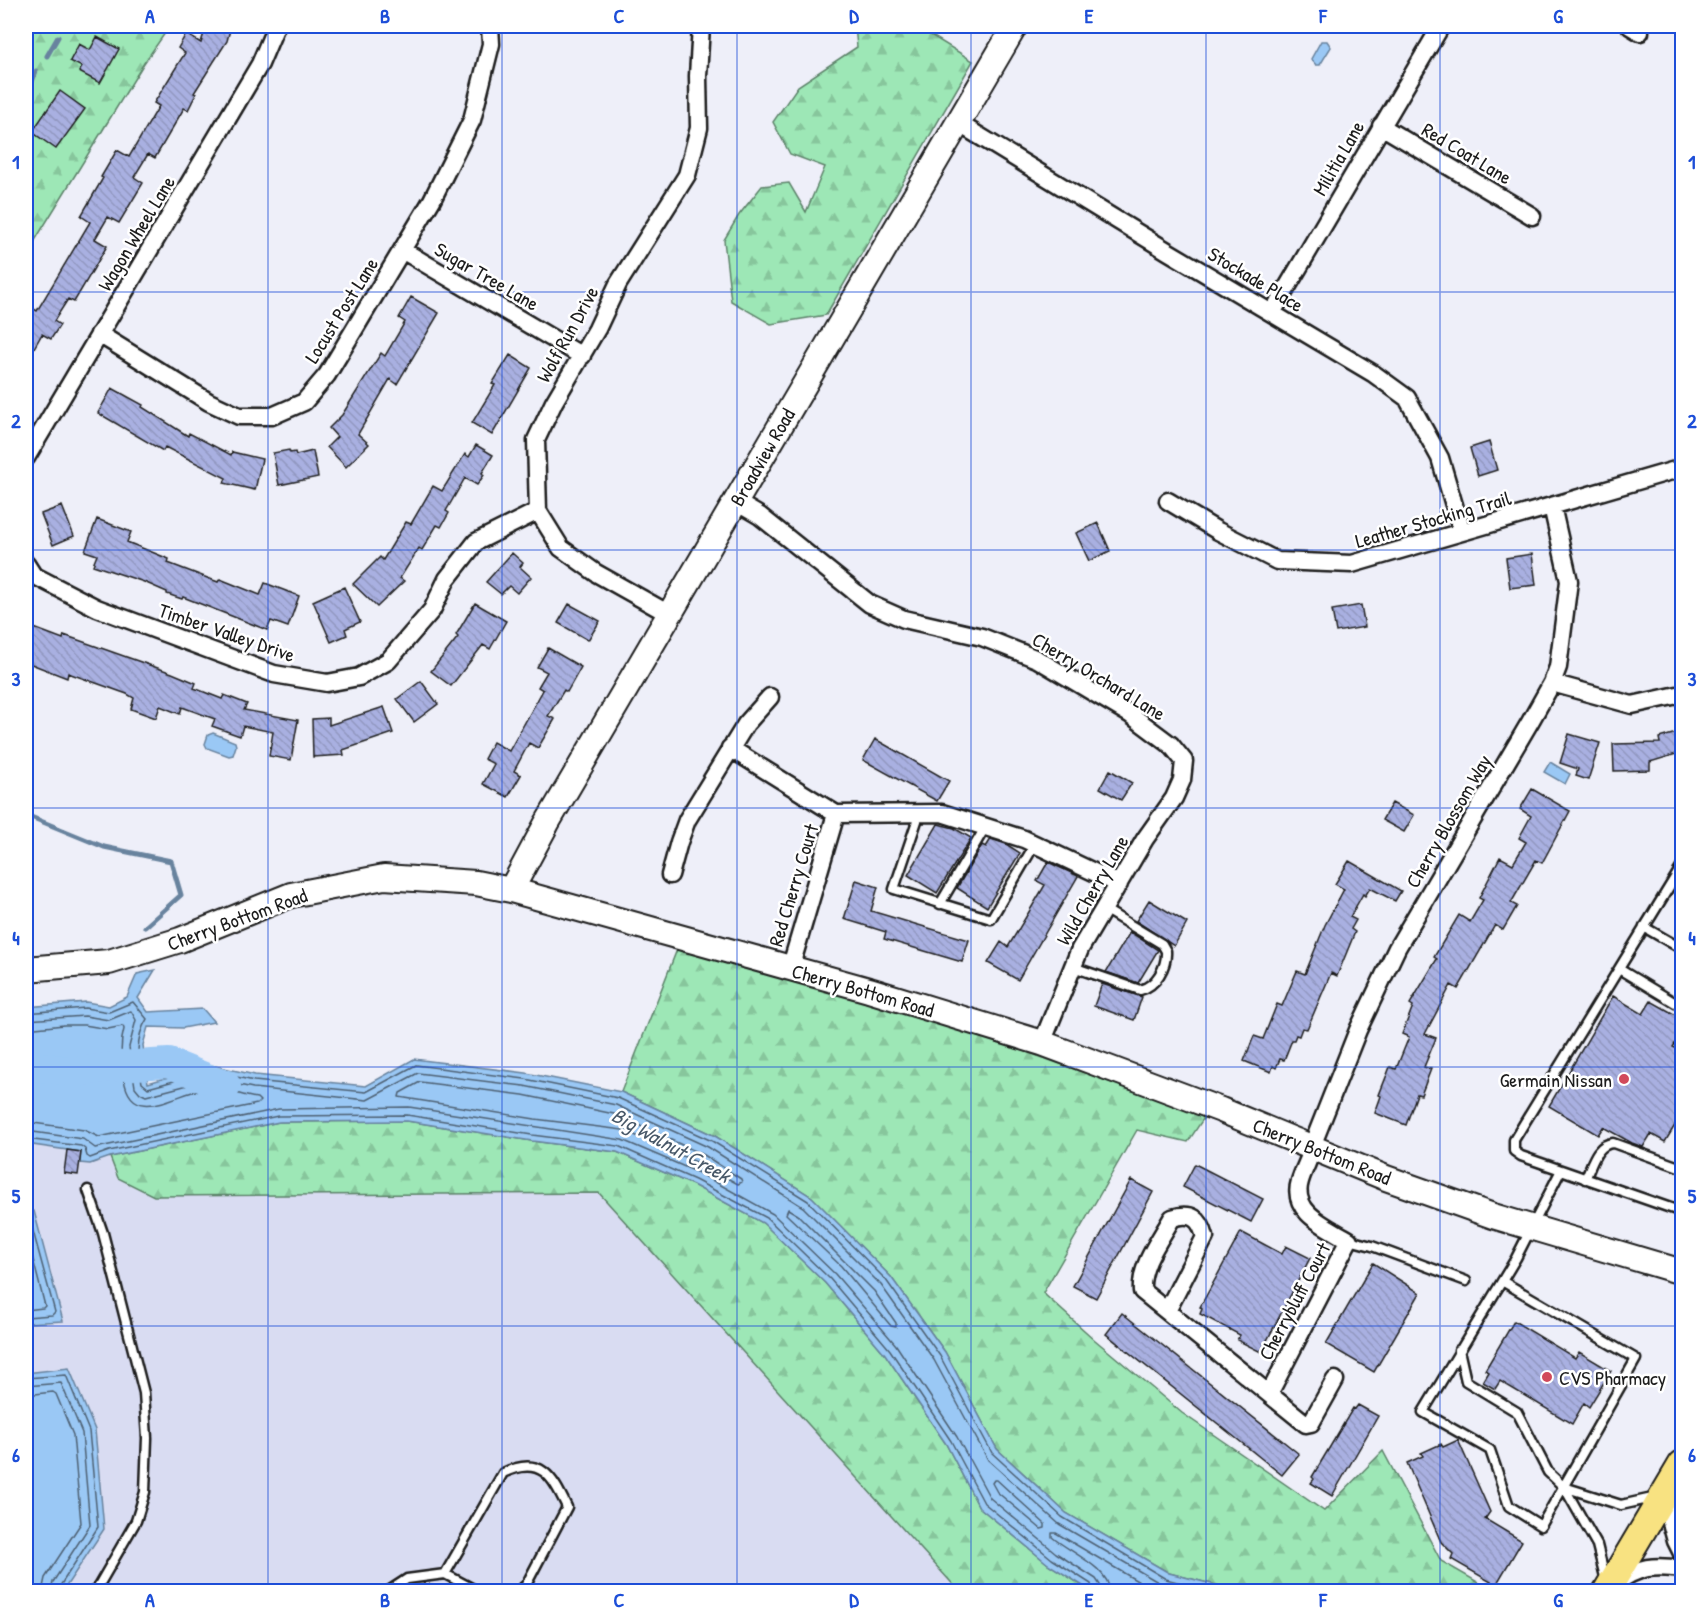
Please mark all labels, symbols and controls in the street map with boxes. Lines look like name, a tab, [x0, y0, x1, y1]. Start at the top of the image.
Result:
text: A	[145, 2, 155, 29]
text: B	[380, 2, 390, 29]
text: C	[614, 2, 625, 29]
text: D	[849, 2, 859, 29]
text: E	[1085, 2, 1094, 29]
text: F	[1318, 2, 1328, 29]
text: G	[1553, 2, 1563, 29]
street label: Militia Lane	[1306, 116, 1370, 200]
street label: Red Coat Lane	[1417, 116, 1517, 190]
text: 1	[12, 148, 20, 175]
text: 1	[1688, 148, 1696, 175]
street label: Wagon Wheel Lane	[91, 170, 181, 296]
street label: Sugar Tree Lane	[430, 235, 544, 317]
street label: Stockade Place	[1203, 240, 1309, 318]
street label: Locust Post Lane	[298, 252, 384, 368]
street label: Wolf Run Drive	[530, 281, 604, 387]
street label: Broadview Road	[723, 403, 801, 511]
text: 2	[11, 407, 21, 434]
text: 2	[1687, 407, 1697, 434]
street label: Leather Stocking Trail	[1352, 484, 1515, 554]
street label: Timber Valley Drive	[155, 596, 299, 668]
street label: Cherry Orchard Lane	[1027, 626, 1171, 726]
text: 3	[12, 665, 21, 692]
text: 3	[1688, 665, 1697, 692]
street label: Cherry Blossom Way	[1399, 749, 1497, 893]
street label: Red Cherry Court	[762, 819, 825, 950]
street label: Wild Cherry Lane	[1050, 830, 1134, 950]
street label: Cherry Bottom Road	[163, 881, 311, 957]
text: 4	[12, 924, 20, 951]
text: 4	[1688, 924, 1696, 951]
street label: Cherry Bottom Road	[789, 957, 937, 1023]
place label: Germain Nissan	[1500, 1066, 1612, 1093]
marker: Germain Nissan	[1617, 1072, 1631, 1086]
water label: Big Walnut Creek	[607, 1101, 737, 1191]
street label: Cherry Bottom Road	[1249, 1111, 1395, 1191]
text: 5	[12, 1182, 21, 1209]
text: 5	[1688, 1182, 1697, 1209]
street label: Cherrybluff Court	[1252, 1237, 1337, 1364]
place label: CVS Pharmacy	[1559, 1364, 1666, 1391]
marker: CVS Pharmacy	[1540, 1370, 1554, 1384]
text: 6	[12, 1441, 20, 1468]
text: 6	[1688, 1441, 1696, 1468]
text: A	[145, 1586, 155, 1613]
text: B	[380, 1586, 390, 1613]
text: C	[614, 1586, 625, 1613]
text: D	[849, 1586, 859, 1613]
text: E	[1085, 1586, 1094, 1613]
text: F	[1318, 1586, 1328, 1613]
text: G	[1553, 1586, 1563, 1613]

